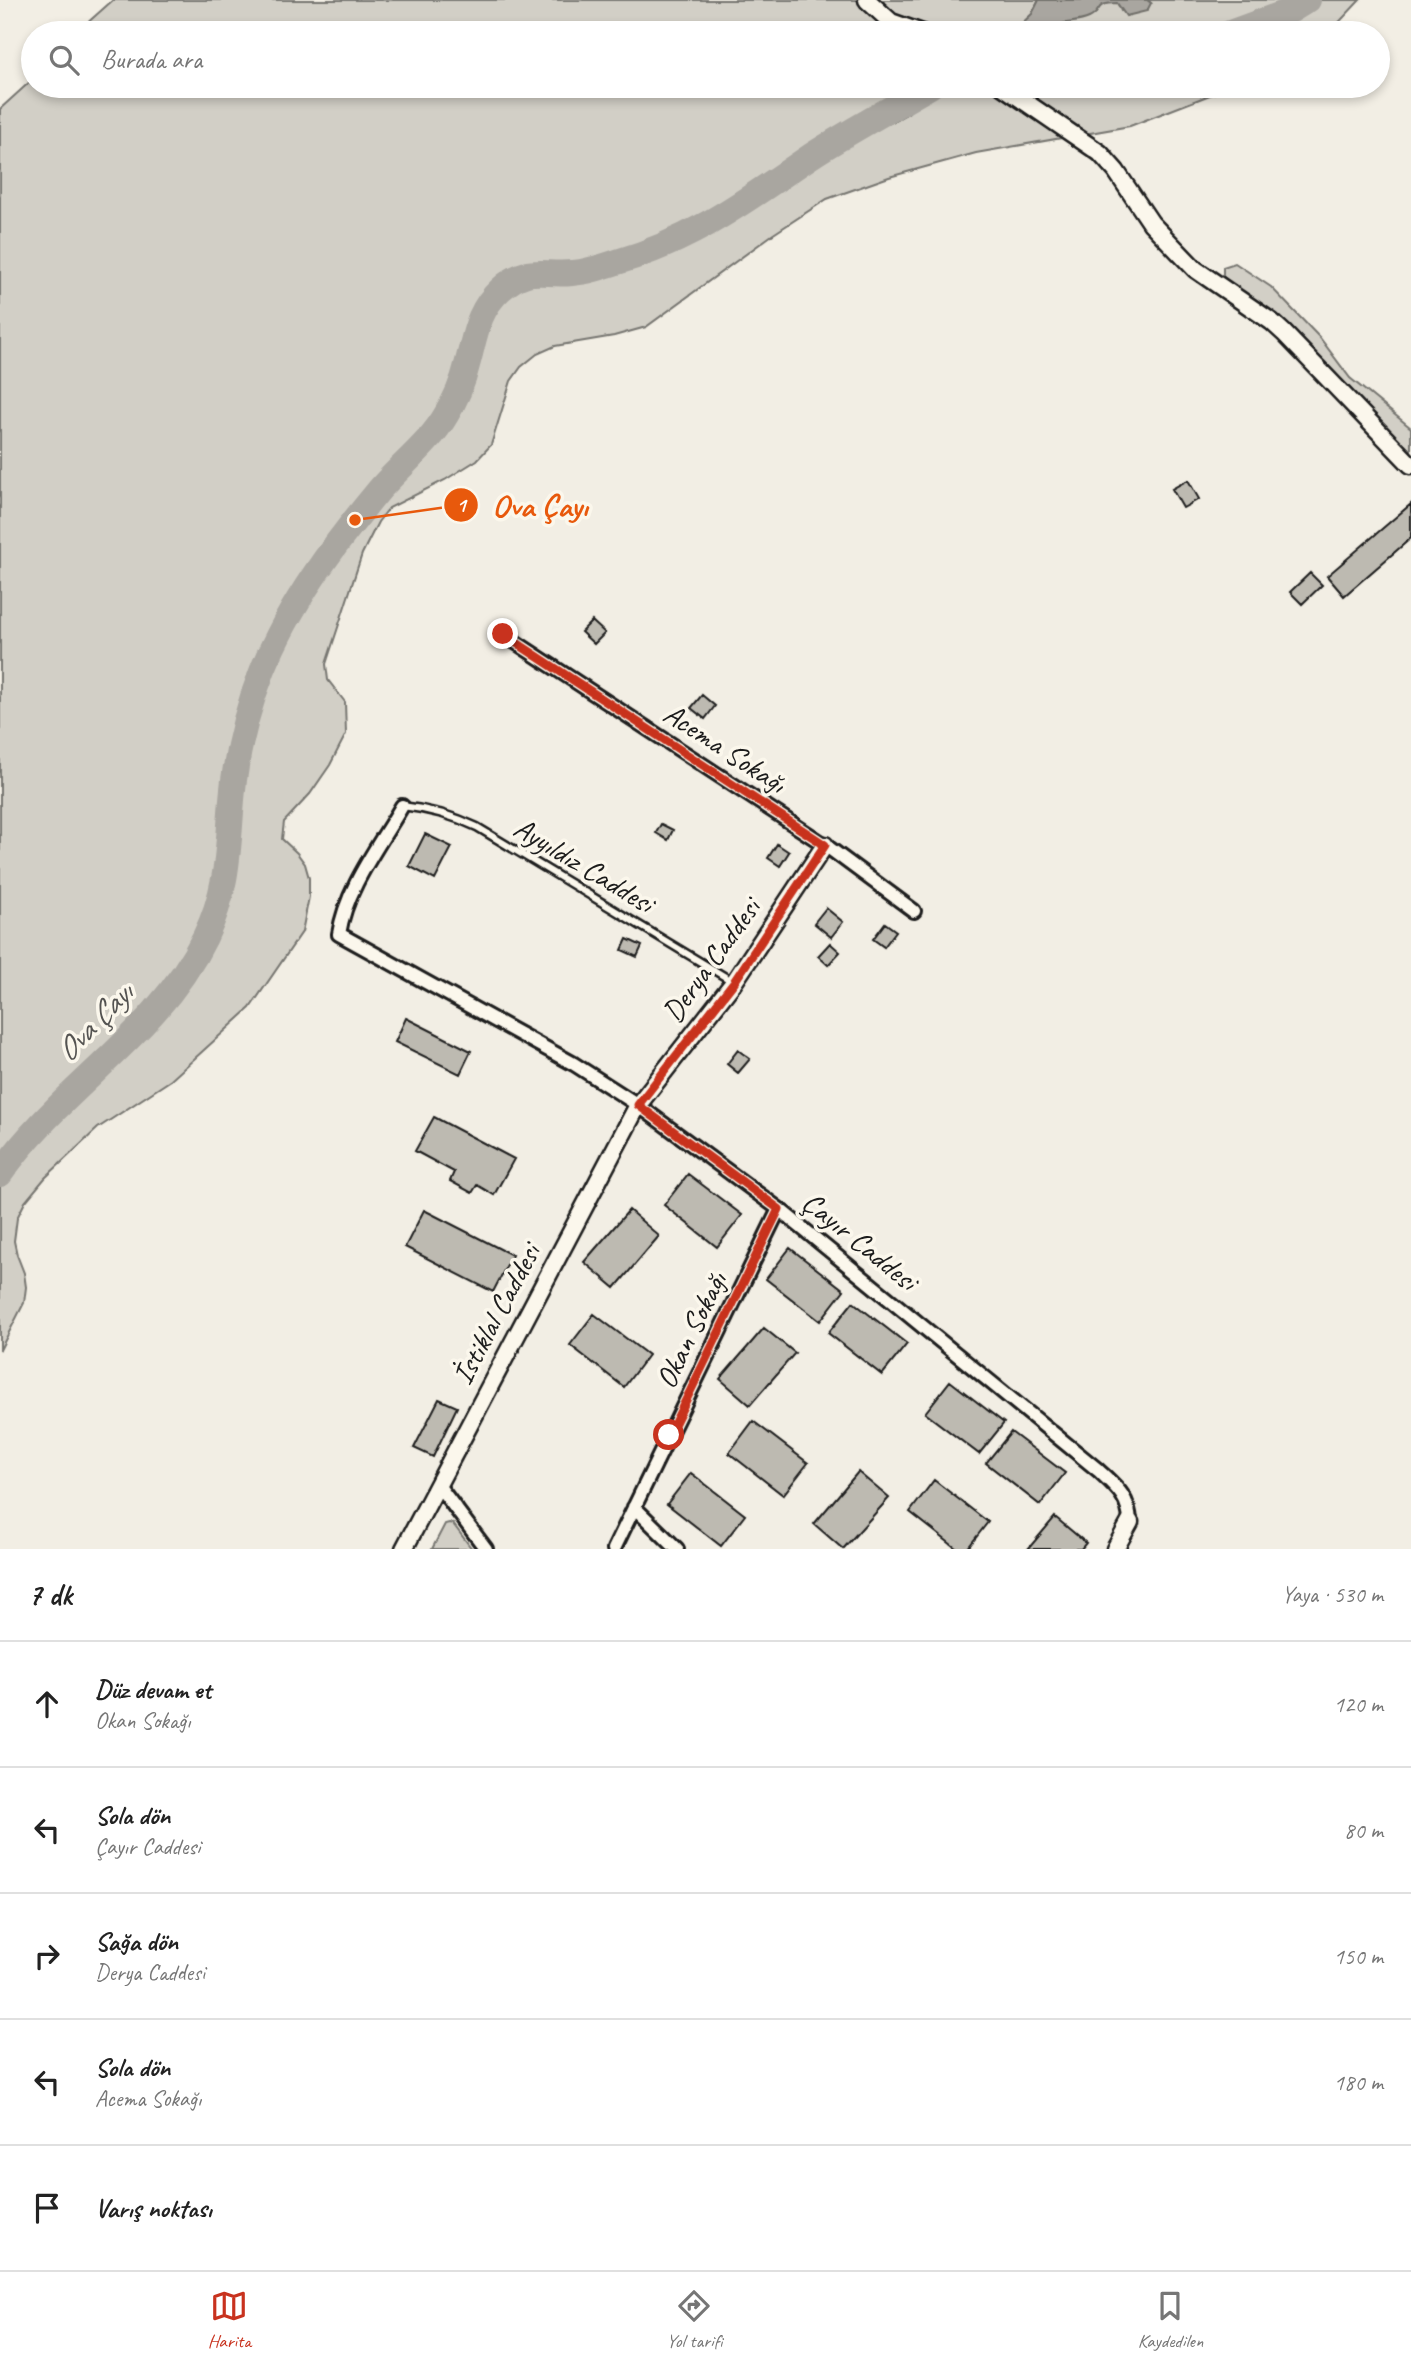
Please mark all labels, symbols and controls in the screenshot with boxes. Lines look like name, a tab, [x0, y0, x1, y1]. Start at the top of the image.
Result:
search box	[21, 21, 1390, 98]
icon: search	[45, 41, 83, 79]
text: Burada ara	[101, 43, 202, 76]
callout: Ova Çayı	[443, 478, 602, 531]
text: Ova Çayı	[492, 485, 590, 526]
text: 1	[456, 492, 468, 518]
route end	[487, 618, 518, 649]
street label: Acema Sokağı	[657, 694, 795, 802]
street label: Ayyıldız Caddesi	[507, 808, 664, 923]
street label: Derya Caddesi	[653, 888, 771, 1029]
water label: Ova Çayı	[46, 971, 144, 1070]
street label: Çayır Caddesi	[795, 1183, 928, 1301]
street label: İstiklal Caddesi	[443, 1234, 550, 1391]
street label: Okan Sokağı	[647, 1264, 736, 1394]
route start	[653, 1419, 684, 1450]
text: 7 dk	[28, 1576, 72, 1614]
text: Yaya · 530 m	[1281, 1580, 1383, 1609]
text: Düz devam et	[95, 1673, 211, 1706]
icon: ahead	[28, 1685, 66, 1723]
text: 120 m	[1334, 1690, 1383, 1719]
text: Okan Sokağı	[95, 1706, 191, 1735]
text: Sola dön	[95, 1799, 170, 1832]
icon: left	[28, 1811, 66, 1849]
text: 80 m	[1344, 1816, 1383, 1845]
text: Çayır Caddesi	[95, 1832, 200, 1861]
text: Sağa dön	[95, 1925, 178, 1958]
icon: right	[28, 1937, 66, 1975]
text: 150 m	[1334, 1942, 1383, 1971]
text: Derya Caddesi	[95, 1958, 205, 1987]
text: Sola dön	[95, 2051, 170, 2084]
icon: left	[28, 2063, 66, 2101]
text: 180 m	[1334, 2068, 1383, 2097]
text: Acema Sokağı	[95, 2084, 201, 2113]
icon: arrive	[28, 2189, 66, 2227]
text: Varış noktası	[95, 2192, 212, 2225]
tab: Harita	[208, 2287, 251, 2353]
tab: Yol tarifi	[666, 2287, 722, 2353]
tab: Kaydedilen	[1138, 2287, 1203, 2353]

